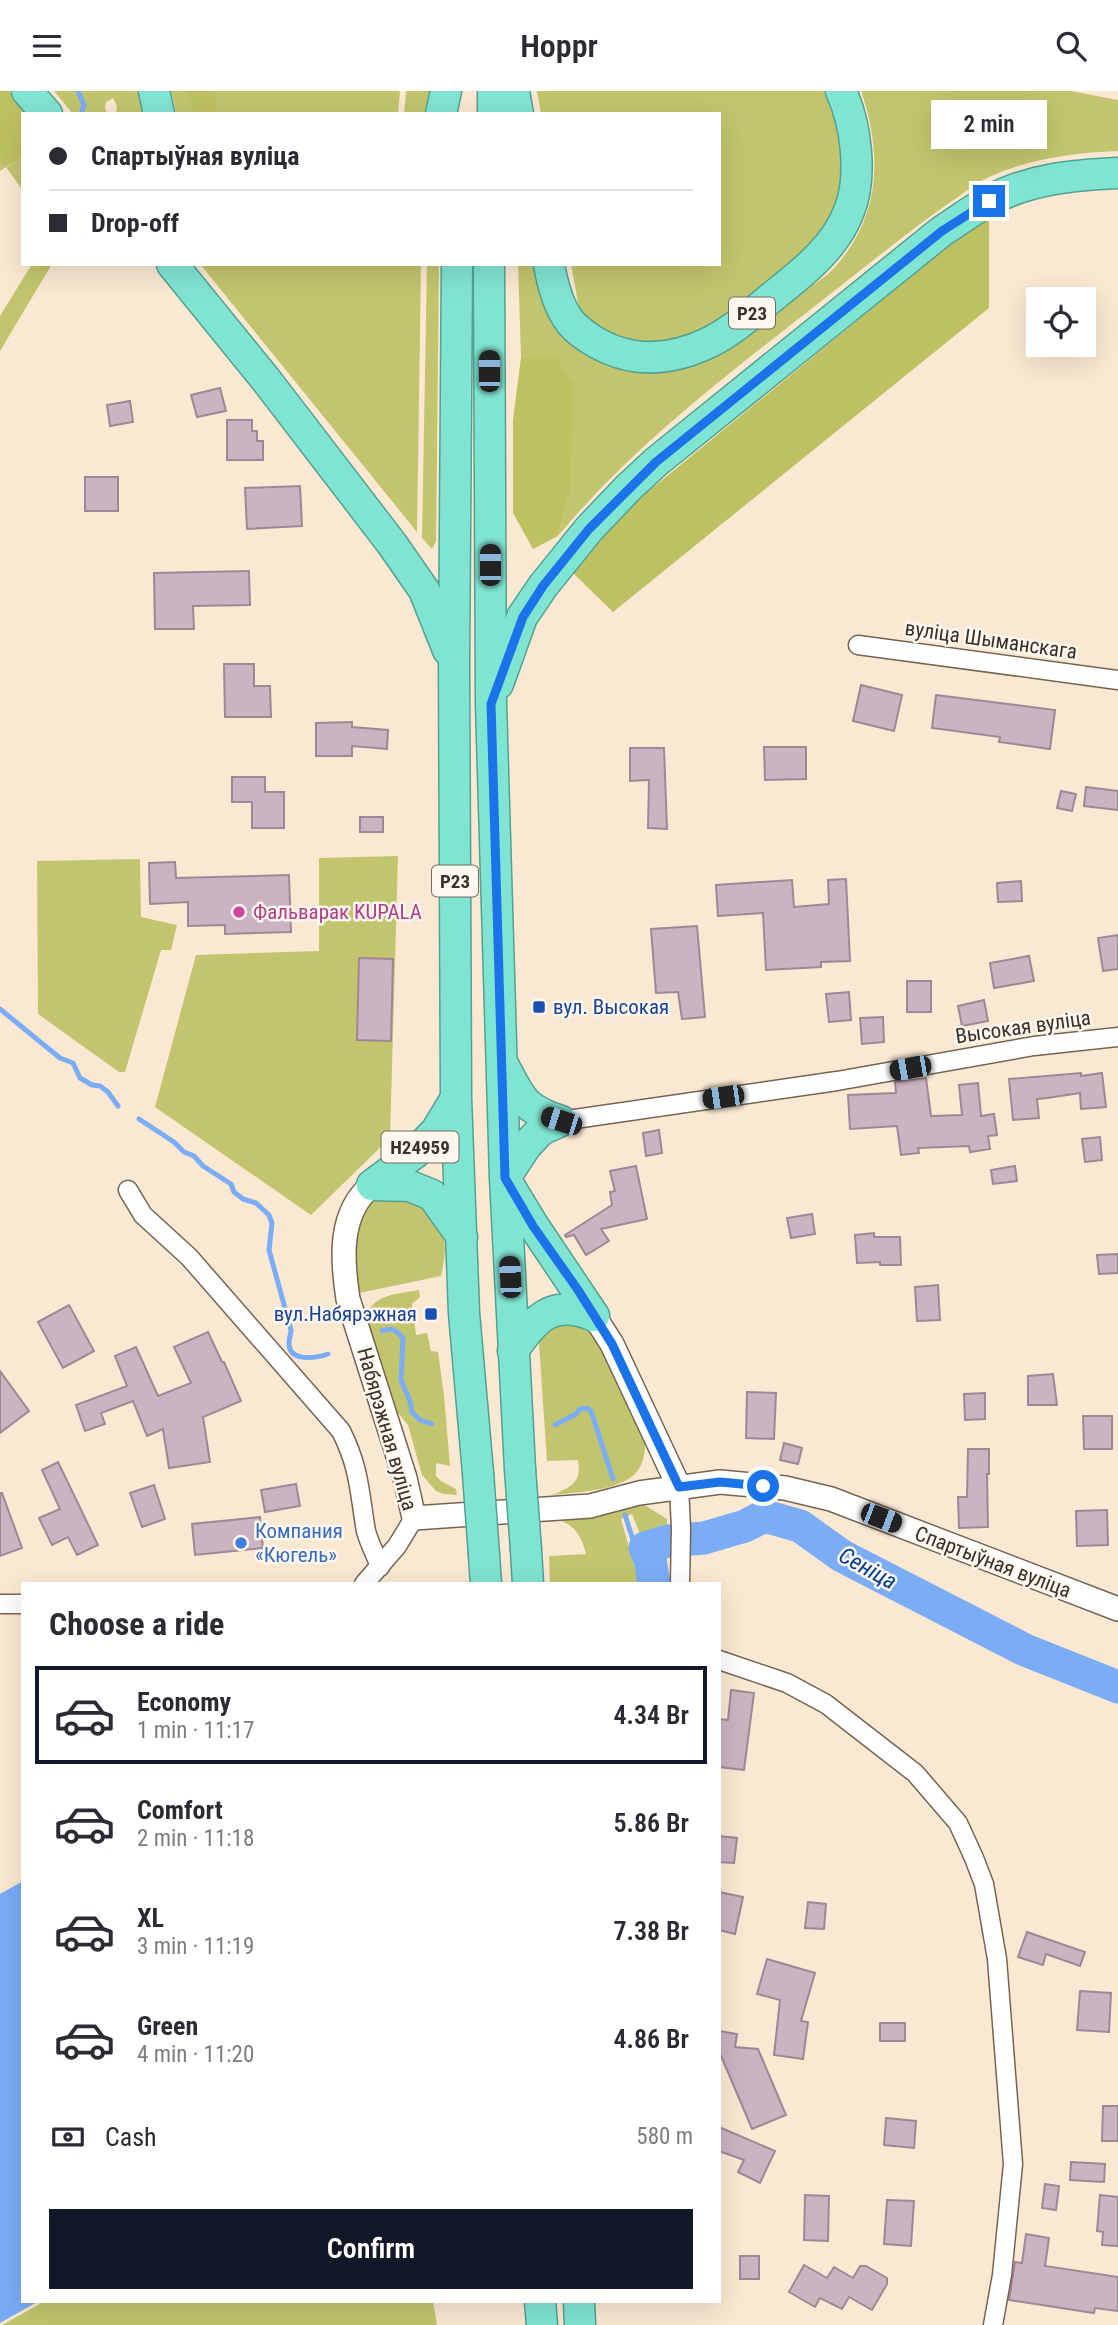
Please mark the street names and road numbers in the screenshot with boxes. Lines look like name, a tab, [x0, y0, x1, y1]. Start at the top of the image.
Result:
road number: Р23	[729, 297, 775, 329]
street label: вуліца Шыманскага	[903, 616, 1079, 664]
road number: Р23	[432, 866, 478, 897]
street label: Высокая вуліца	[954, 1006, 1092, 1048]
road number: Н24959	[382, 1131, 458, 1163]
street label: Набярэжная вуліца	[352, 1345, 422, 1513]
street label: Спартыўная вуліца	[912, 1521, 1074, 1603]

